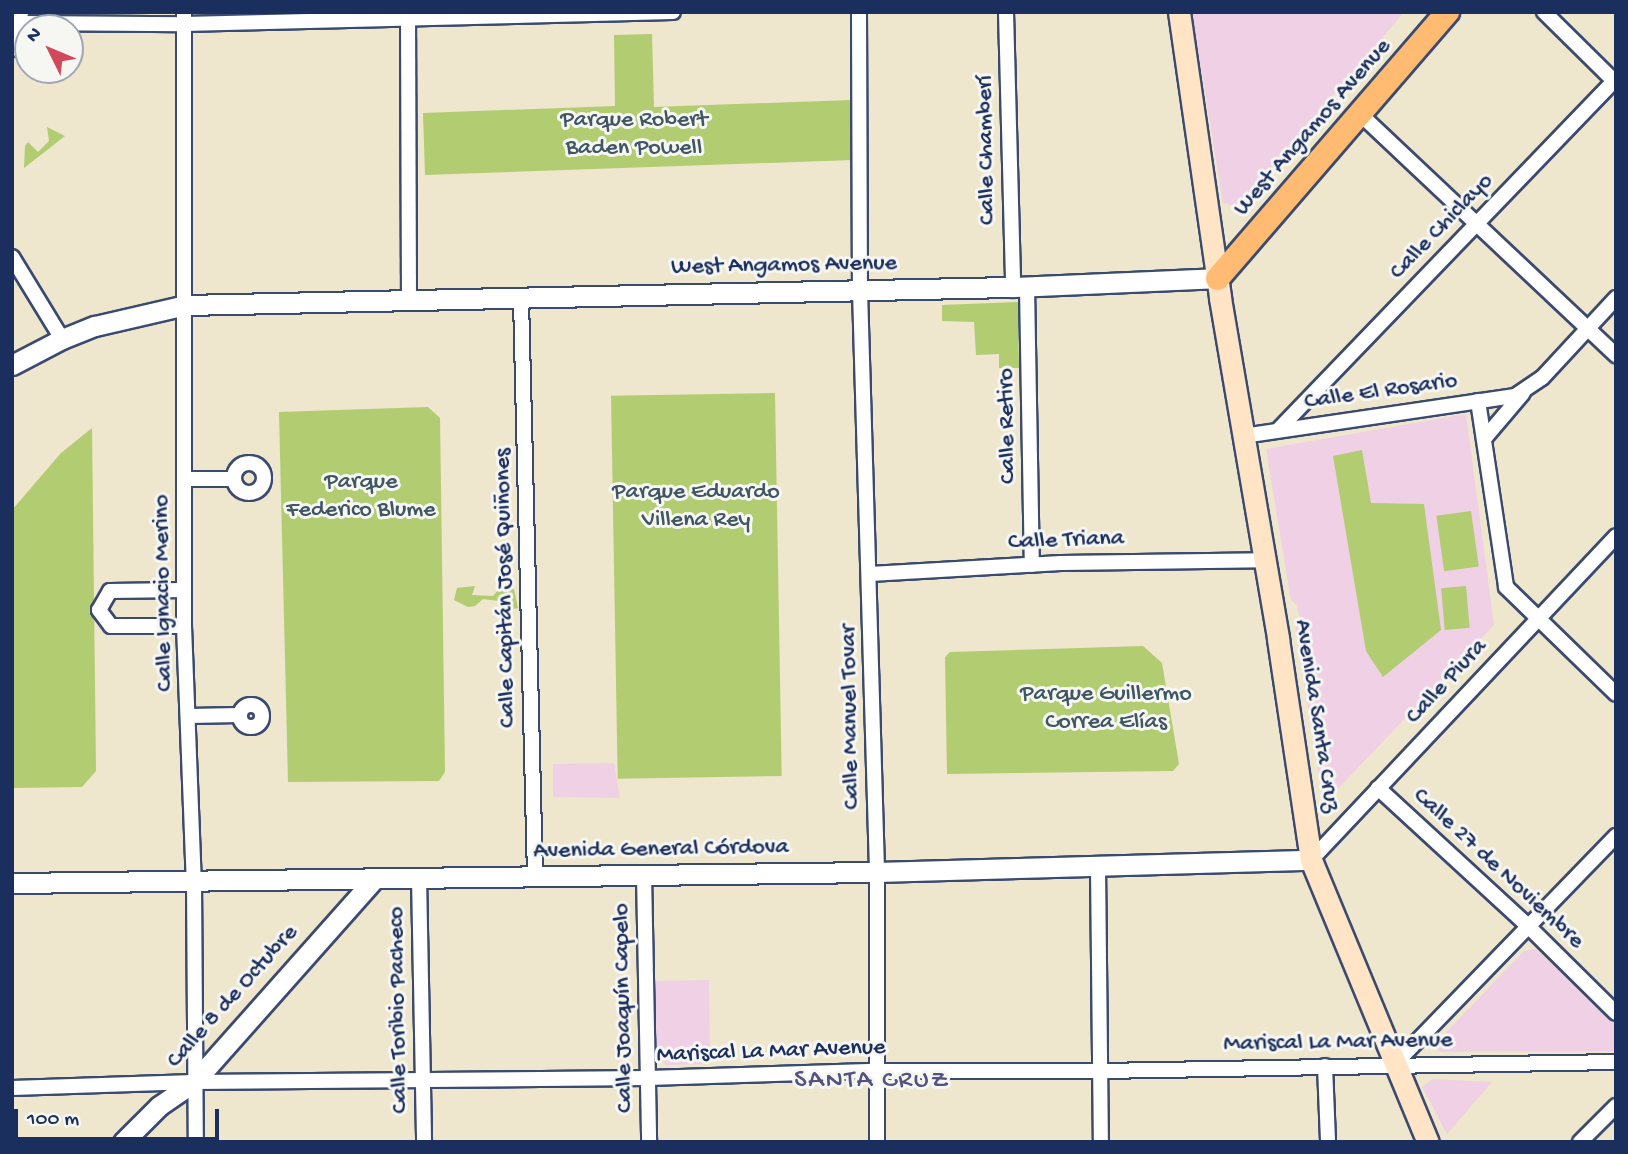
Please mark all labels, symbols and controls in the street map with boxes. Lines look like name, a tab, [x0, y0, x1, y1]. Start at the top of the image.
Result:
north arrow	[14, 14, 84, 84]
text: N	[22, 23, 47, 48]
street label: West Angamos Avenue	[1228, 33, 1398, 223]
street label: Calle Chamberí	[971, 75, 1003, 225]
park label: Parque Robert Baden Powell	[560, 107, 708, 163]
street label: Calle Chiclayo	[1384, 168, 1500, 286]
street label: West Angamos Avenue	[671, 250, 897, 282]
street label: Calle El Rosario	[1303, 367, 1459, 417]
street label: Calle Retiro	[993, 368, 1023, 484]
street label: Calle Capitán José Quiñones	[489, 448, 523, 728]
park label: Parque Federico Blume	[286, 469, 436, 525]
park label: Parque Eduardo Villena Rey	[612, 479, 780, 535]
street label: Calle Ignacio Merino	[148, 494, 180, 692]
street label: Calle Triana	[1008, 525, 1124, 557]
street label: Avenida Santa Cruz	[1287, 618, 1345, 814]
street label: Calle Manuel Tovar	[835, 624, 867, 810]
street label: Calle Piura	[1400, 633, 1494, 731]
park label: Parque Guillermo Correa Elías	[1020, 681, 1192, 737]
street label: Calle 27 de Noviembre	[1406, 782, 1590, 956]
street label: Avenida General Córdova	[533, 833, 789, 867]
street label: Calle Joaquín Capelo	[608, 903, 640, 1113]
street label: Calle Toribio Pacheco	[383, 906, 415, 1114]
street label: Calle 8 de Octubre	[161, 919, 305, 1075]
street label: Mariscal La Mar Avenue	[1223, 1027, 1453, 1059]
street label: Mariscal La Mar Avenue	[656, 1034, 886, 1070]
district label: SANTA CRUZ	[796, 1066, 948, 1098]
scale bar	[18, 1094, 222, 1138]
text: 100 m	[27, 1108, 79, 1133]

